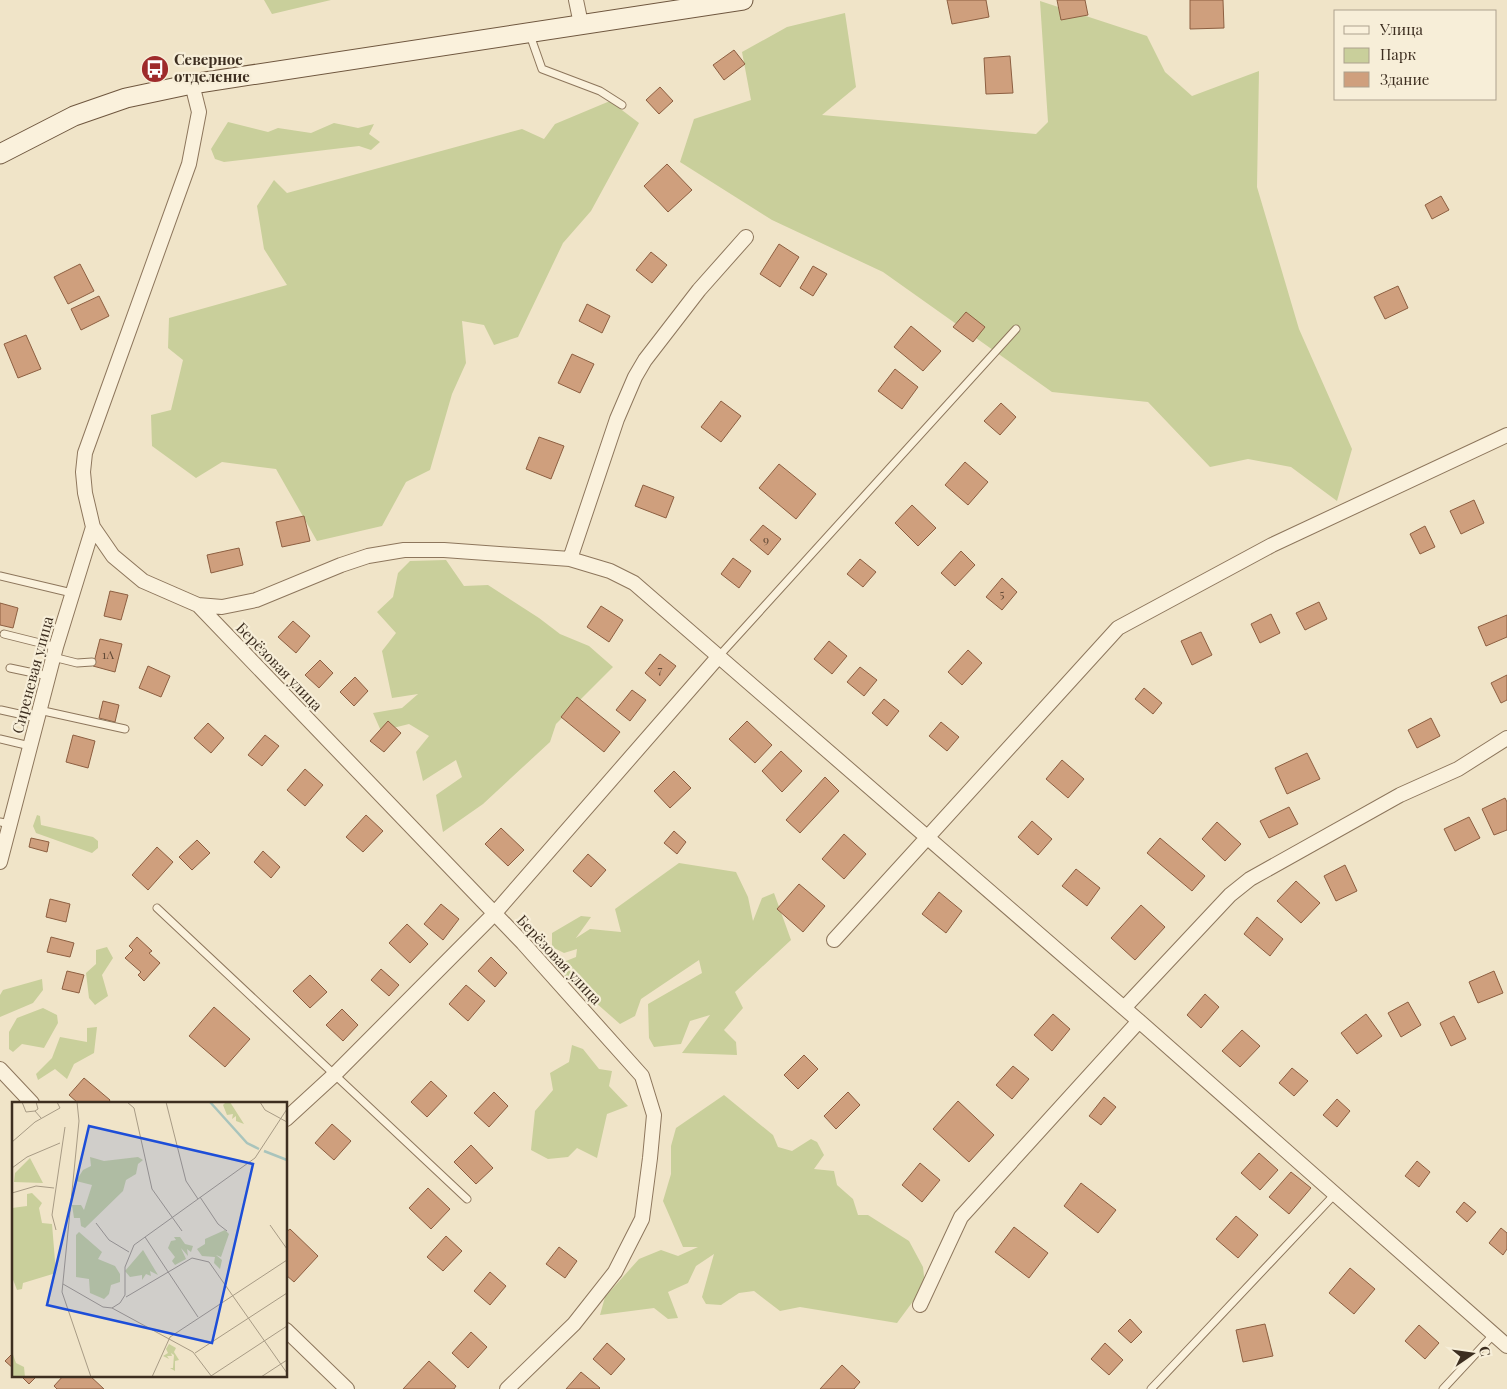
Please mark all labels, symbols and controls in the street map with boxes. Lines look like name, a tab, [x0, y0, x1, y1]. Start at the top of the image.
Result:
legend	[1334, 10, 1497, 100]
text: Улица	[1379, 19, 1423, 39]
text: Парк	[1380, 44, 1416, 64]
place label: Северное отделение	[174, 49, 250, 86]
bus stop icon: Северное отделение	[140, 54, 170, 84]
text: Здание	[1380, 69, 1429, 89]
house number: 9	[763, 531, 769, 547]
house number: 5	[1000, 585, 1005, 601]
street label: Сиреневая улица	[7, 613, 57, 736]
street label: Берёзовая улица	[232, 618, 328, 715]
house number: 1А	[102, 646, 114, 662]
house number: 7	[658, 661, 663, 677]
street label: Берёзовая улица	[513, 910, 607, 1009]
inset map	[12, 1102, 288, 1376]
north arrow	[1447, 1329, 1497, 1379]
text: С	[1475, 1344, 1496, 1358]

